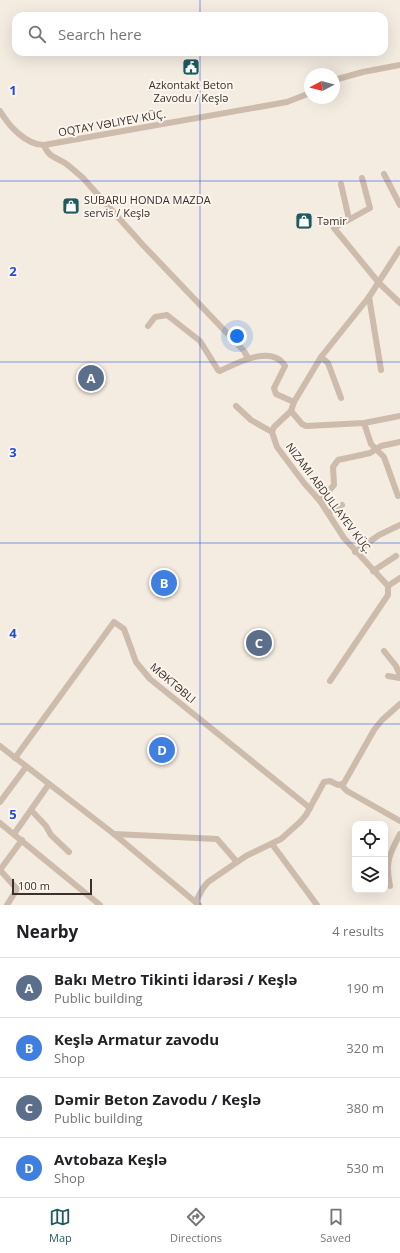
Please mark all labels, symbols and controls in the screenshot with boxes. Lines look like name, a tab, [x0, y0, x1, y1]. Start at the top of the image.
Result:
search box	[12, 12, 388, 56]
icon: search	[26, 23, 48, 45]
text: Search here	[58, 24, 142, 44]
public building icon: Azkontakt Beton Zavodu / Keşlə	[181, 57, 201, 77]
north arrow	[304, 68, 340, 104]
place label: Azkontakt Beton Zavodu / Keşlə	[149, 77, 233, 105]
text: 1	[9, 81, 17, 99]
street label: OQTAY VƏLIYEV KÜÇ.	[57, 106, 167, 139]
place label: SUBARU HONDA MAZDA servis / Keşlə	[84, 192, 211, 220]
shop icon: SUBARU HONDA MAZDA servis / Keşlə	[61, 196, 81, 216]
shop icon: Təmir	[294, 211, 314, 231]
place label: Təmir	[317, 213, 347, 228]
text: 2	[9, 262, 17, 280]
your location	[227, 326, 247, 346]
pin: A	[78, 363, 104, 393]
street label: NIZAMI ABDULLAYEV KÜÇ.	[283, 439, 376, 556]
text: 3	[9, 443, 17, 461]
pin: B	[151, 568, 177, 598]
text: 4	[9, 624, 17, 642]
pin: C	[246, 628, 272, 658]
street label: MƏKTƏBLI	[147, 659, 199, 706]
pin: D	[149, 735, 175, 765]
text: 5	[9, 805, 17, 823]
map controls	[352, 821, 388, 893]
button: locate	[352, 821, 388, 857]
button: layers	[352, 857, 388, 893]
scale bar	[12, 877, 92, 896]
text: 100 m	[18, 878, 50, 893]
text: Nearby	[16, 920, 78, 943]
text: 4 results	[332, 922, 384, 940]
text: Bakı Metro Tikinti İdarəsi / Keşlə	[54, 969, 297, 989]
text: A	[25, 979, 33, 997]
text: 190 m	[346, 979, 384, 997]
text: Public building	[54, 989, 143, 1007]
text: Keşlə Armatur zavodu	[54, 1029, 219, 1049]
text: B	[25, 1039, 33, 1057]
text: 320 m	[346, 1039, 384, 1057]
text: Shop	[54, 1049, 85, 1067]
text: Dəmir Beton Zavodu / Keşlə	[54, 1089, 261, 1109]
text: C	[25, 1099, 33, 1117]
text: 380 m	[346, 1099, 384, 1117]
text: Public building	[54, 1109, 143, 1127]
text: Avtobaza Keşlə	[54, 1149, 167, 1169]
text: D	[24, 1159, 34, 1177]
text: 530 m	[346, 1159, 384, 1177]
text: Shop	[54, 1169, 85, 1187]
tab: Map	[49, 1206, 72, 1245]
tab: Directions	[170, 1206, 222, 1245]
tab: Saved	[320, 1206, 351, 1245]

